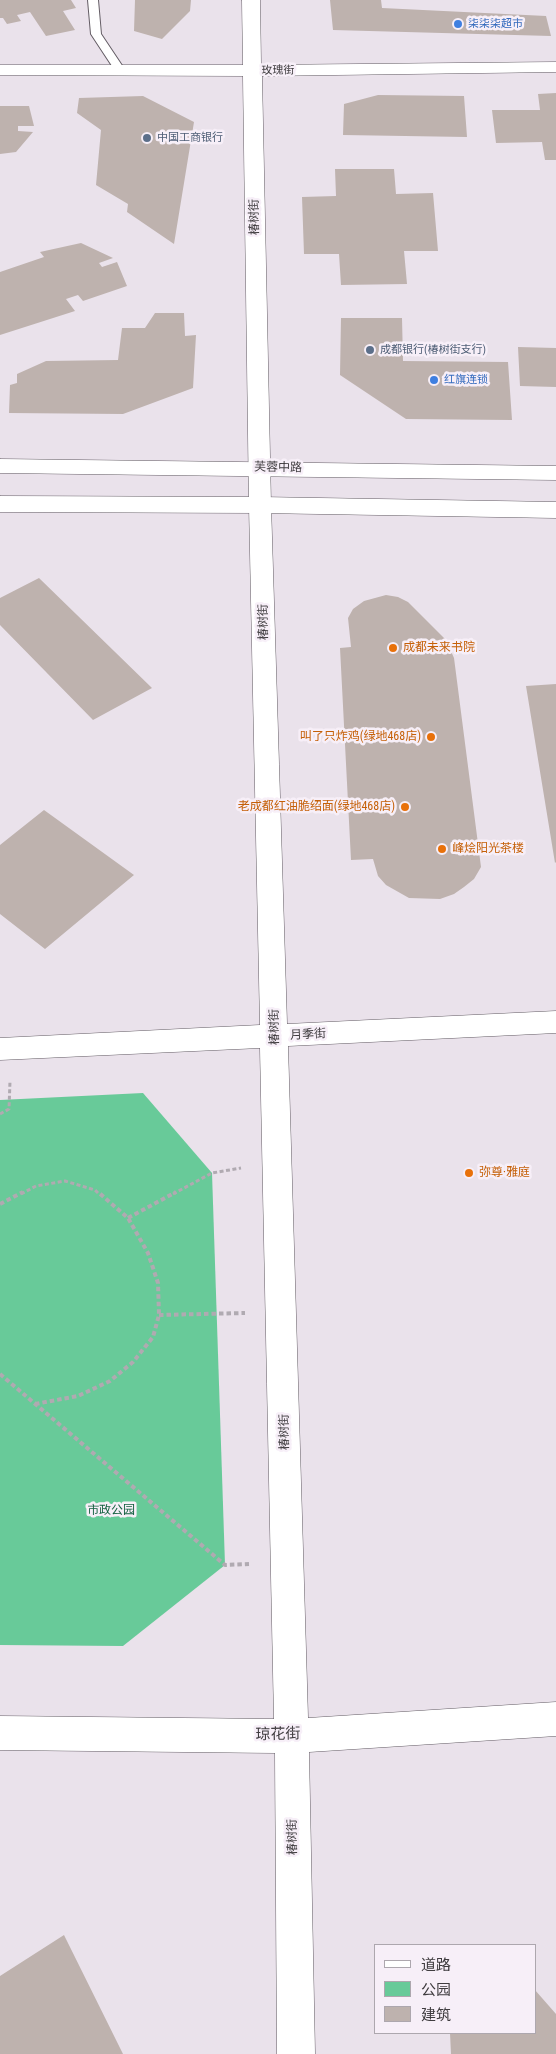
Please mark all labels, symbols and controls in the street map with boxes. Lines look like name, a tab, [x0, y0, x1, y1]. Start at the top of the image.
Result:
place label: 柒柒柒超市	[468, 17, 523, 31]
marker: 柒柒柒超市	[452, 18, 464, 30]
street label: 玫瑰街	[261, 64, 295, 78]
place label: 中国工商银行	[157, 131, 223, 145]
marker: 中国工商银行	[141, 132, 153, 144]
street label: 椿树街	[247, 199, 263, 235]
place label: 成都银行(椿树街支行)	[380, 343, 486, 357]
marker: 成都银行(椿树街支行)	[364, 344, 376, 356]
place label: 红旗连锁	[444, 373, 488, 387]
marker: 红旗连锁	[428, 374, 440, 386]
street label: 芙蓉中路	[254, 460, 302, 476]
street label: 椿树街	[256, 604, 272, 640]
place label: 成都未来书院	[403, 641, 475, 655]
marker: 成都未来书院	[387, 642, 399, 654]
place label: 叫了只炸鸡(绿地468店)	[300, 730, 421, 744]
marker: 叫了只炸鸡(绿地468店)	[425, 731, 437, 743]
place label: 老成都红油脆绍面(绿地468店)	[238, 800, 395, 814]
marker: 老成都红油脆绍面(绿地468店)	[399, 801, 411, 813]
place label: 峰烩阳光茶楼	[452, 842, 524, 856]
marker: 峰烩阳光茶楼	[436, 843, 448, 855]
street label: 椿树街	[267, 1009, 283, 1045]
street label: 月季街	[290, 1027, 326, 1043]
place label: 弥尊·雅庭	[479, 1166, 530, 1180]
marker: 弥尊·雅庭	[463, 1167, 475, 1179]
street label: 椿树街	[277, 1414, 293, 1450]
park label: 市政公园	[87, 1504, 135, 1518]
street label: 琼花街	[255, 1726, 301, 1744]
street label: 椿树街	[285, 1819, 301, 1855]
legend	[374, 1944, 536, 2034]
text: 道路	[421, 1956, 451, 1974]
text: 公园	[421, 1981, 451, 1999]
text: 建筑	[421, 2006, 451, 2024]

